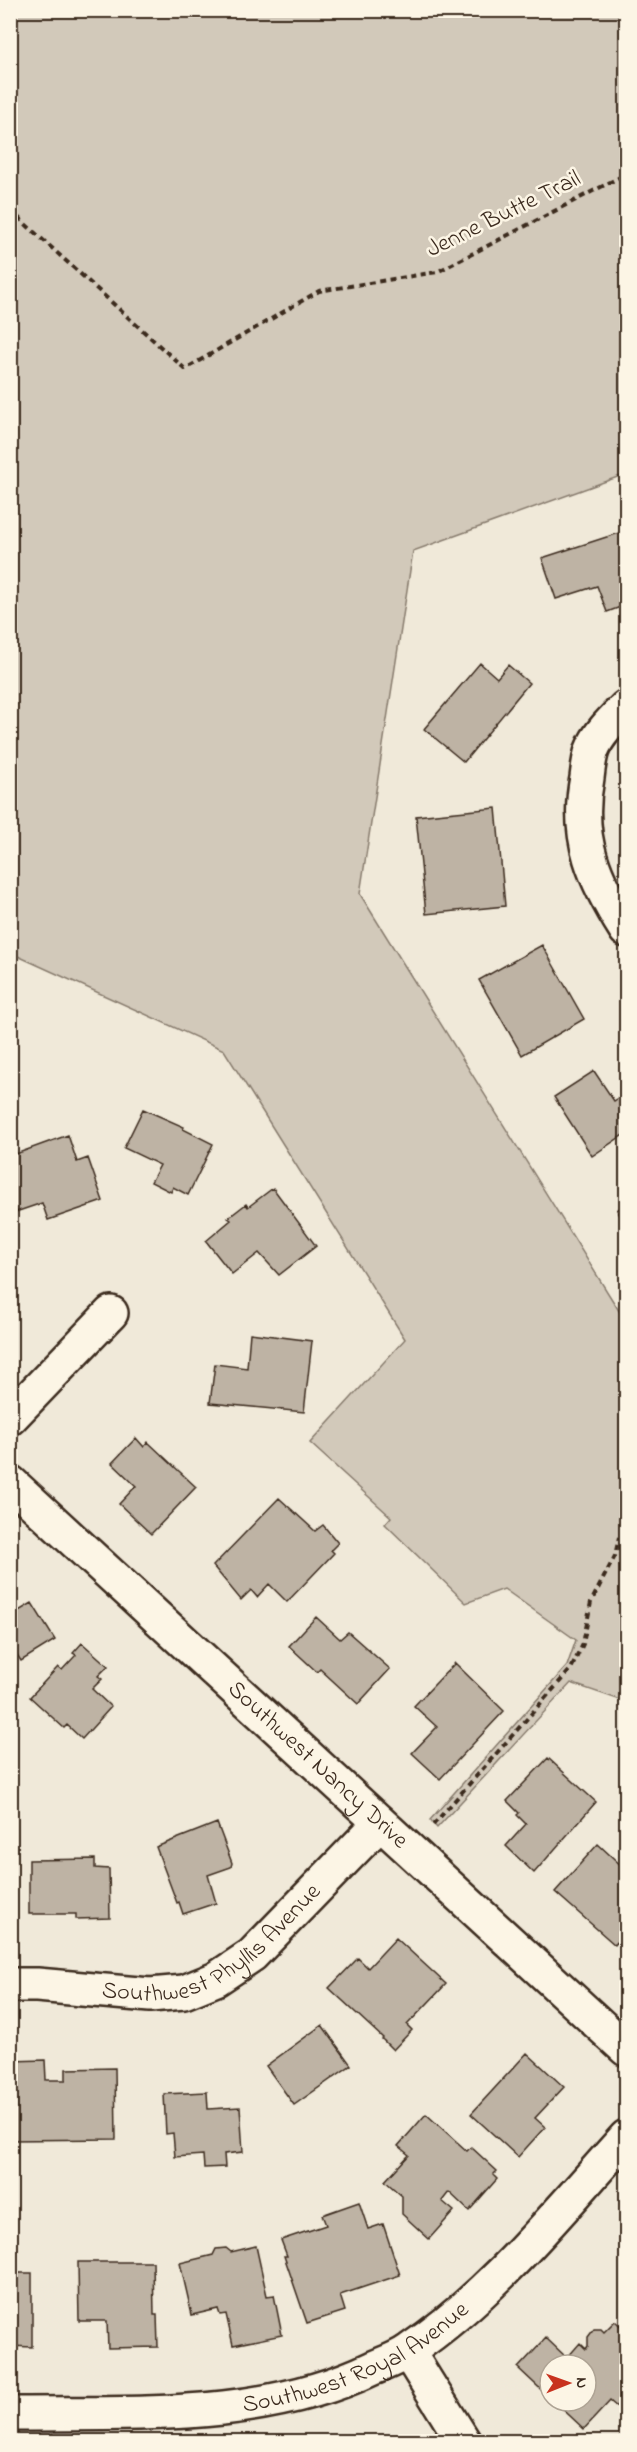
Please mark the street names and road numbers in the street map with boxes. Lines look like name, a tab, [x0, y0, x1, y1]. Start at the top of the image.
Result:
street label: Jenne Butte Trail	[421, 162, 587, 268]
street label: Southwest Nancy Drive	[219, 1673, 416, 1858]
street label: Southwest Phyllis Avenue	[100, 1876, 330, 2013]
street label: Southwest Royal Avenue	[240, 2293, 477, 2423]

